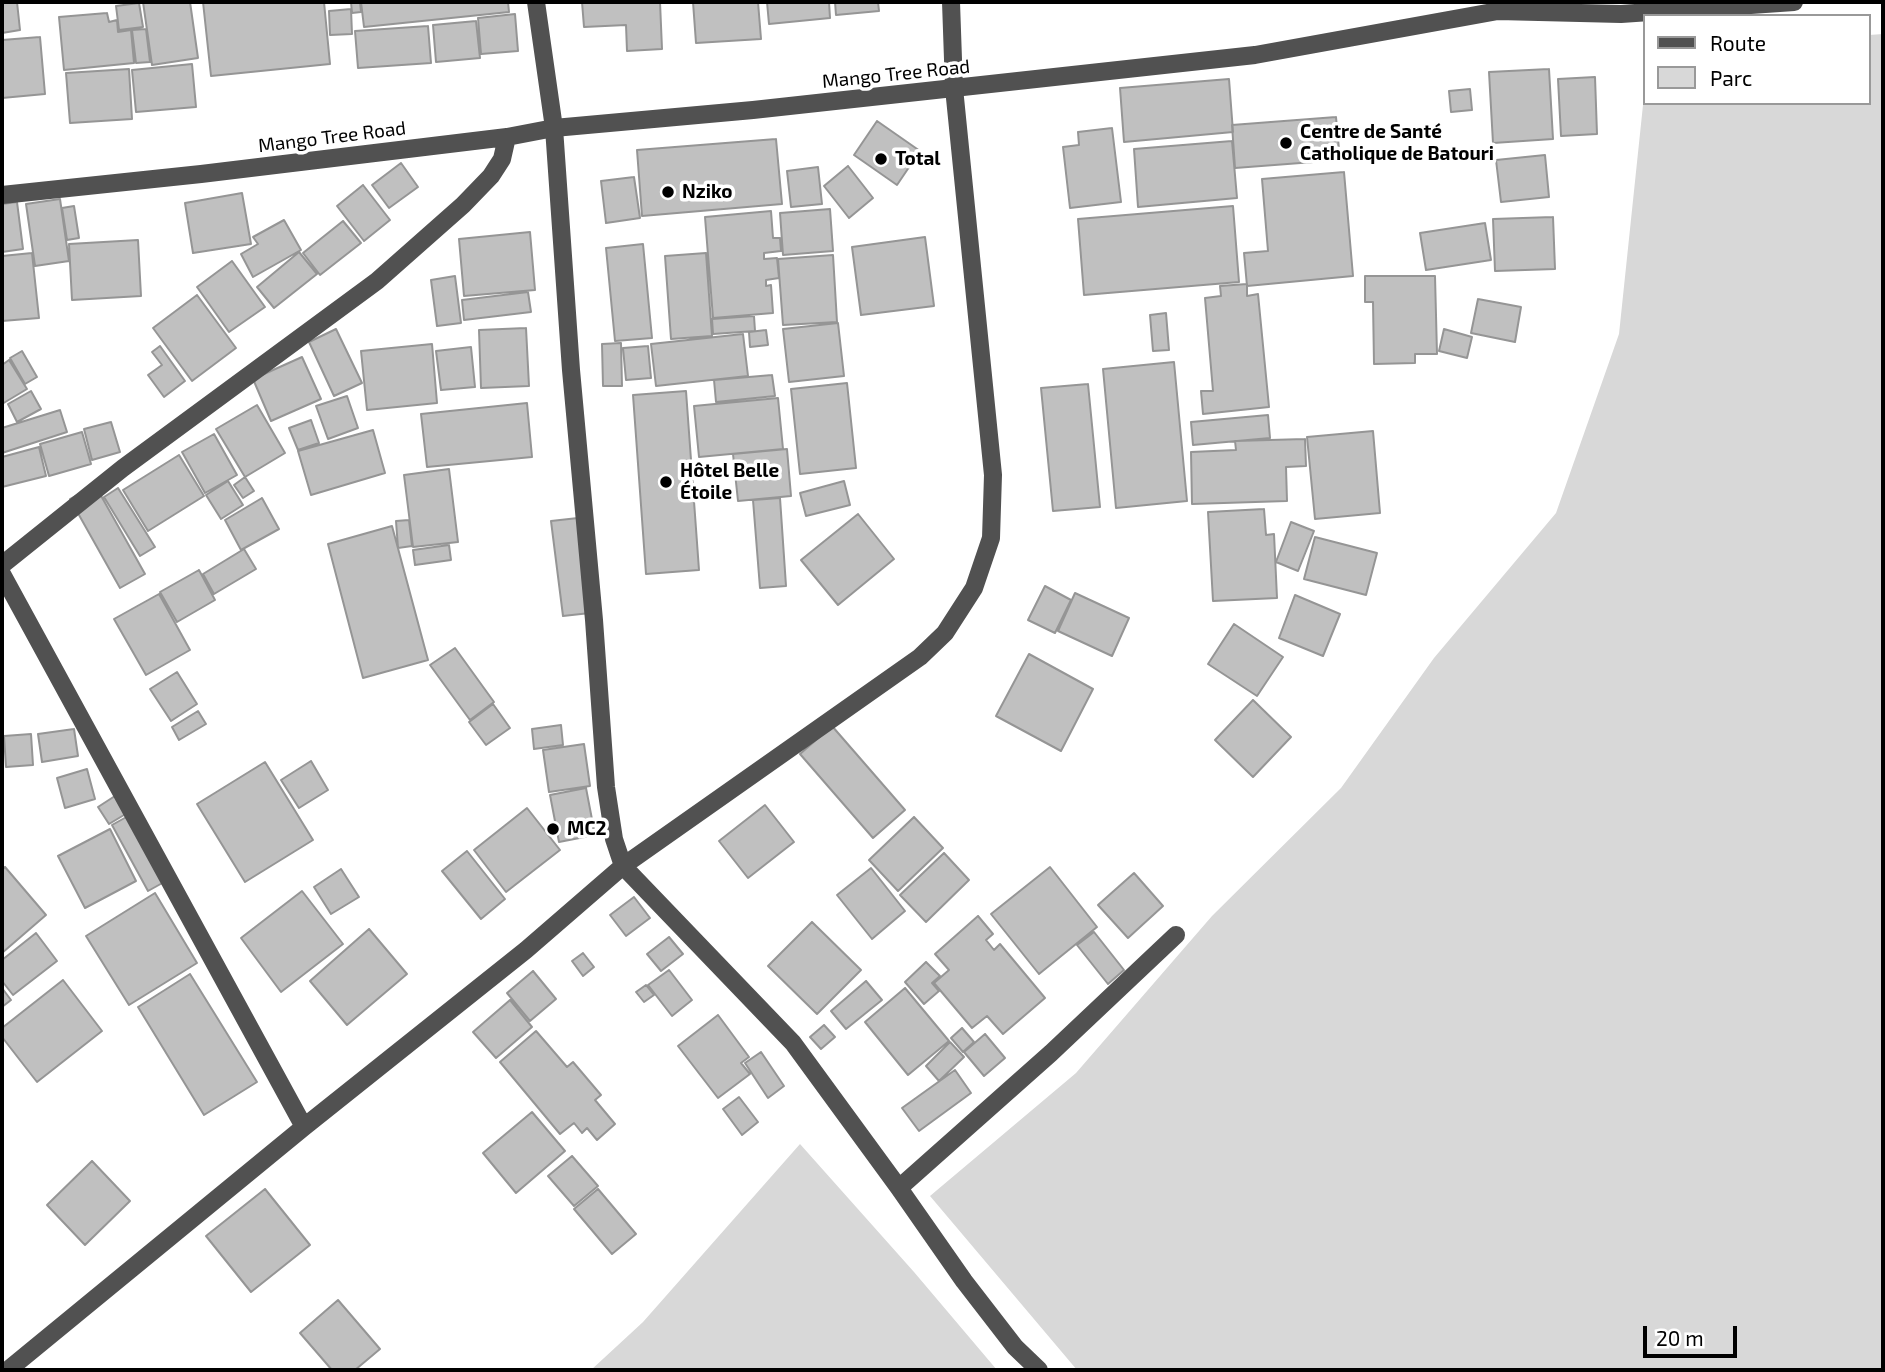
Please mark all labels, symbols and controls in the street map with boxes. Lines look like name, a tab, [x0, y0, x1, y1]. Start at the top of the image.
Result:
legend	[1644, 14, 1871, 105]
text: Route	[1710, 30, 1766, 55]
street label: Mango Tree Road	[821, 55, 971, 93]
text: Parc	[1710, 65, 1752, 90]
street label: Mango Tree Road	[257, 117, 407, 157]
place label: Centre de Santé Catholique de Batouri	[1300, 121, 1494, 165]
marker: Centre de Santé Catholique de Batouri	[1278, 135, 1294, 151]
place label: Total	[895, 148, 941, 170]
marker: Total	[873, 151, 889, 167]
place label: Nziko	[682, 181, 732, 203]
marker: Nziko	[660, 184, 676, 200]
place label: Hôtel Belle Étoile	[680, 460, 779, 504]
marker: Hôtel Belle Étoile	[658, 474, 674, 490]
place label: MC2	[567, 818, 607, 840]
marker: MC2	[545, 821, 561, 837]
scale bar	[1647, 1312, 1742, 1356]
text: 20 m	[1656, 1325, 1704, 1350]

